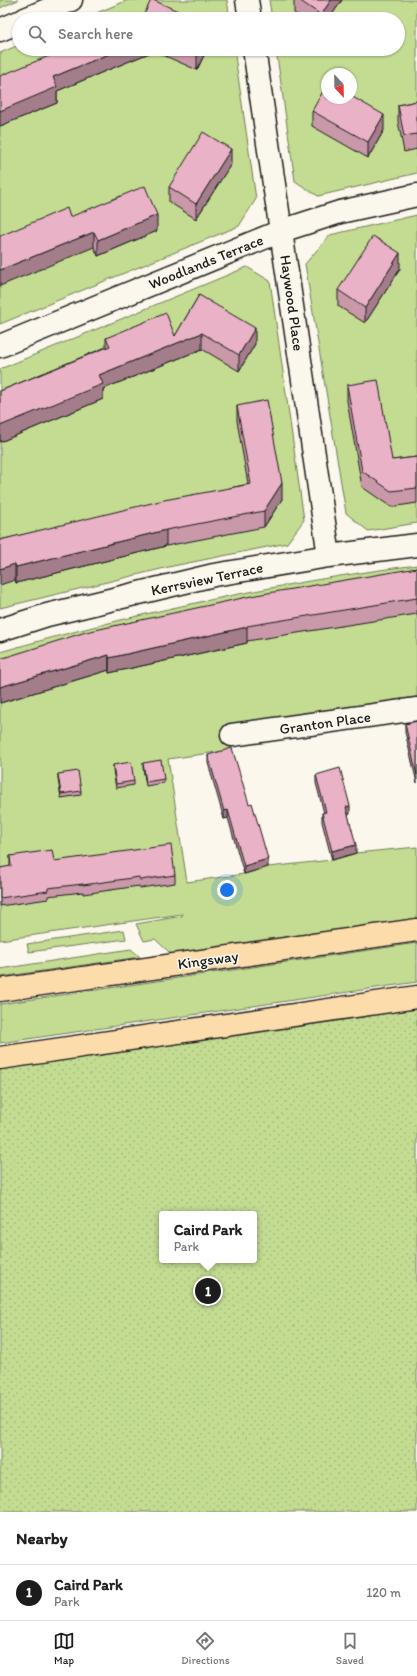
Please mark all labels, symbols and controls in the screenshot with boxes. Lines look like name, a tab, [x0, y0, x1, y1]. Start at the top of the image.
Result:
search box	[12, 12, 405, 56]
icon: search	[26, 23, 48, 45]
text: Search here	[58, 25, 133, 43]
north arrow	[321, 68, 357, 104]
street label: Woodlands Terrace	[146, 231, 266, 293]
street label: Haywood Place	[276, 254, 308, 352]
street label: Kerrsview Terrace	[149, 558, 265, 600]
street label: Granton Place	[278, 708, 372, 738]
your location	[217, 880, 237, 900]
street label: Kingsway	[177, 947, 239, 973]
popup	[159, 1211, 257, 1263]
text: Caird Park	[174, 1221, 242, 1239]
text: Park	[174, 1239, 199, 1254]
pin: 1	[195, 1276, 221, 1306]
text: Nearby	[16, 1528, 68, 1548]
text: Caird Park	[54, 1576, 123, 1594]
text: 1	[26, 1585, 32, 1600]
text: 120 m	[366, 1585, 401, 1600]
text: Park	[54, 1594, 80, 1609]
tab: Map	[53, 1630, 75, 1667]
tab: Directions	[181, 1630, 230, 1667]
tab: Saved	[336, 1630, 364, 1667]

